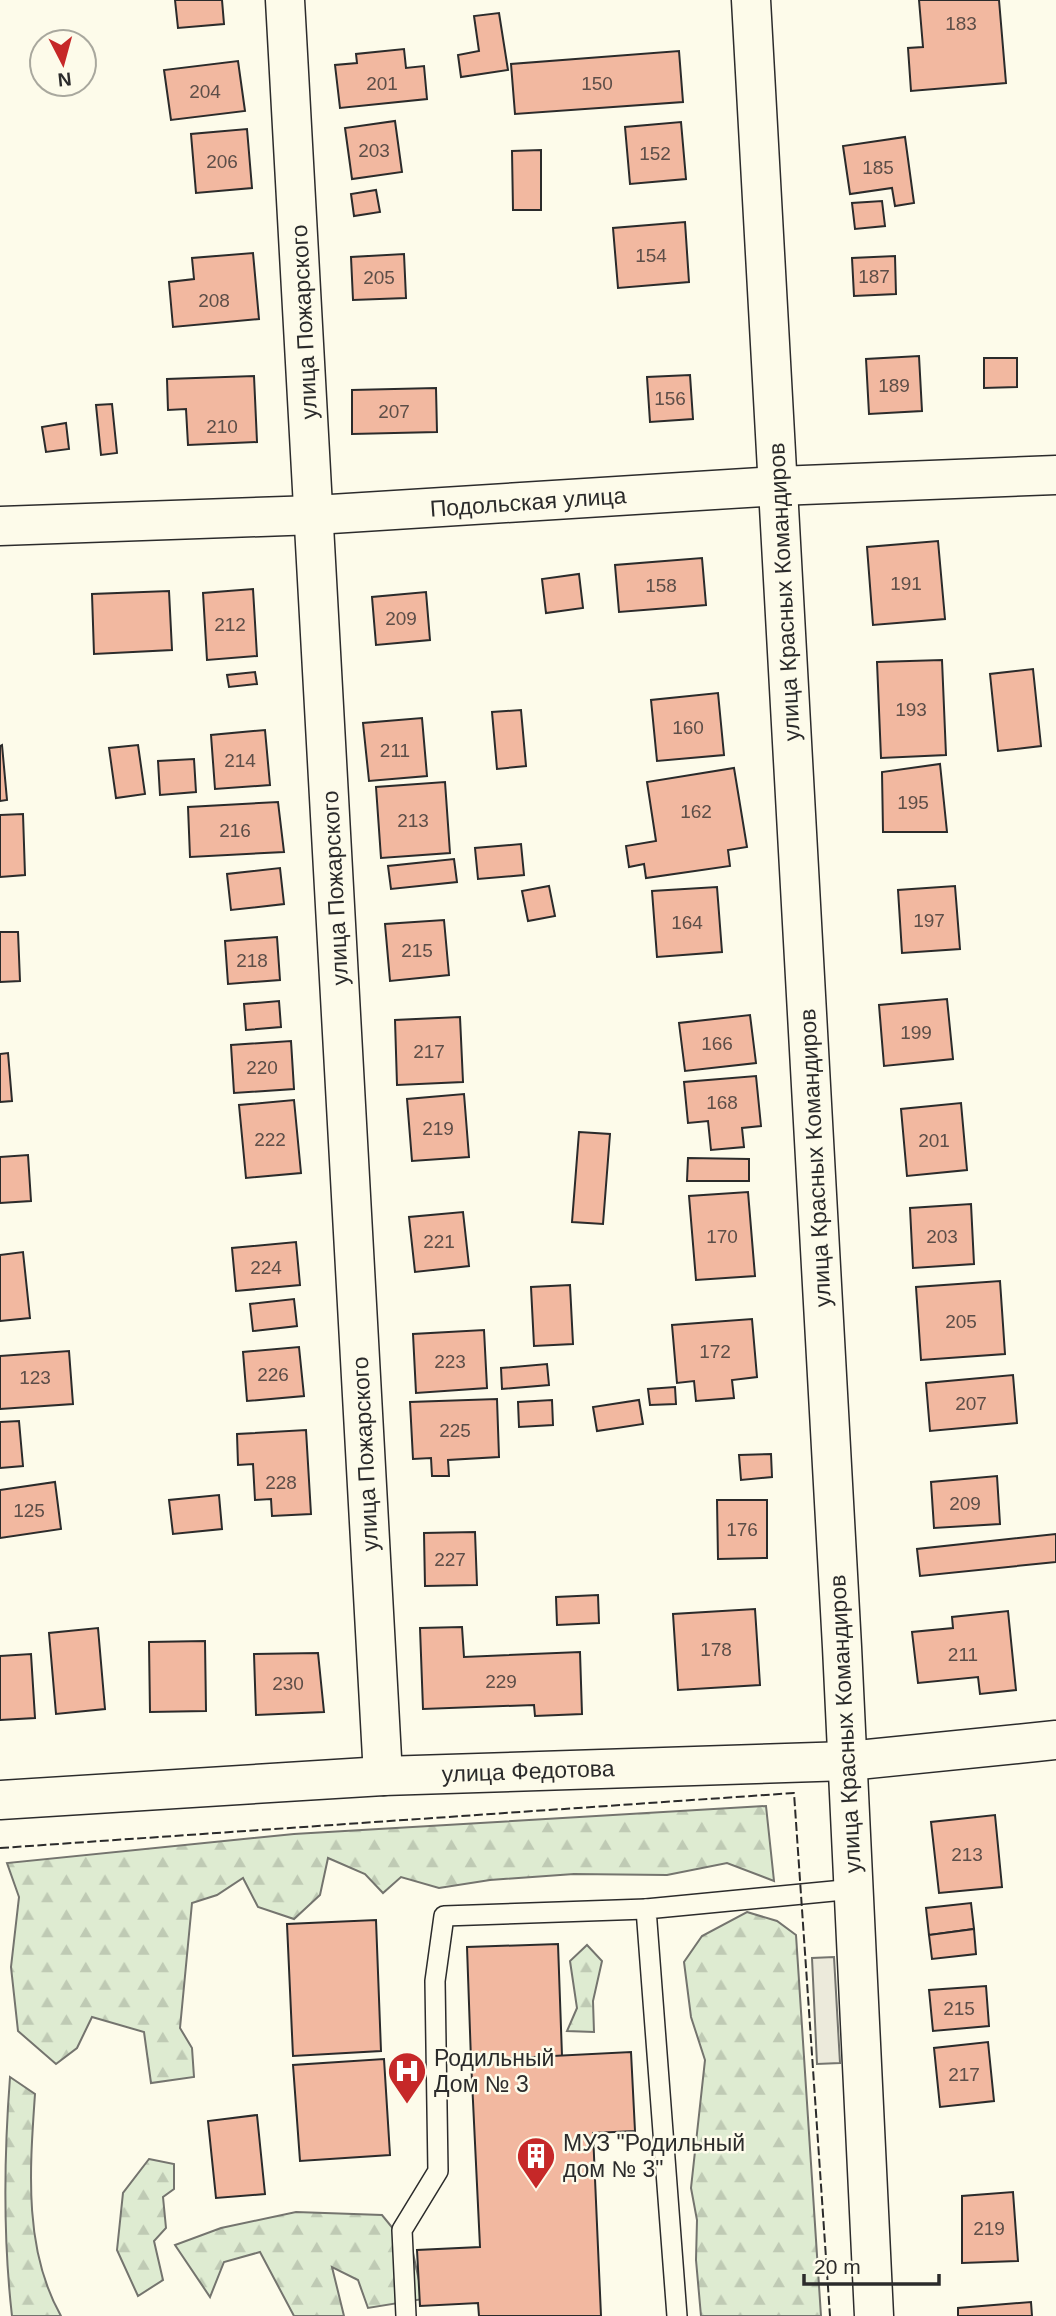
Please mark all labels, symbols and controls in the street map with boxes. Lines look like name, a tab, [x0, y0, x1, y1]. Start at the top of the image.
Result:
house number: 183	[945, 13, 977, 34]
north arrow	[28, 28, 98, 98]
text: N	[57, 68, 73, 91]
house number: 201	[366, 73, 398, 94]
house number: 150	[581, 73, 613, 94]
house number: 204	[189, 81, 221, 102]
house number: 203	[358, 140, 390, 161]
house number: 152	[639, 143, 671, 164]
house number: 206	[206, 151, 238, 172]
house number: 185	[862, 157, 894, 178]
street label: улица Пожарского	[286, 224, 322, 420]
house number: 154	[635, 245, 667, 266]
house number: 187	[858, 266, 890, 287]
house number: 205	[363, 267, 395, 288]
house number: 208	[198, 290, 230, 311]
house number: 189	[878, 375, 910, 396]
house number: 156	[654, 388, 686, 409]
house number: 207	[378, 401, 410, 422]
house number: 210	[206, 416, 238, 437]
street label: улица Красных Командиров	[763, 442, 805, 742]
street label: Подольская улица	[429, 482, 627, 522]
house number: 191	[890, 573, 922, 594]
house number: 158	[645, 575, 677, 596]
house number: 209	[385, 608, 417, 629]
house number: 212	[214, 614, 246, 635]
house number: 193	[895, 699, 927, 720]
house number: 160	[672, 717, 704, 738]
house number: 211	[380, 740, 410, 761]
house number: 214	[224, 750, 256, 771]
street label: улица Пожарского	[317, 790, 353, 986]
house number: 195	[897, 792, 929, 813]
house number: 162	[680, 801, 712, 822]
house number: 213	[397, 810, 429, 831]
house number: 216	[219, 820, 251, 841]
house number: 197	[913, 910, 945, 931]
house number: 164	[671, 912, 703, 933]
house number: 215	[401, 940, 433, 961]
house number: 218	[236, 950, 268, 971]
street label: улица Красных Командиров	[794, 1008, 836, 1308]
house number: 199	[900, 1022, 932, 1043]
house number: 166	[701, 1033, 733, 1054]
house number: 217	[413, 1041, 445, 1062]
house number: 220	[246, 1057, 278, 1078]
house number: 168	[706, 1092, 738, 1113]
house number: 219	[422, 1118, 454, 1139]
house number: 222	[254, 1129, 286, 1150]
house number: 201	[918, 1130, 950, 1151]
house number: 170	[706, 1226, 738, 1247]
house number: 203	[926, 1226, 958, 1247]
house number: 221	[423, 1231, 455, 1252]
house number: 224	[250, 1257, 282, 1278]
house number: 205	[945, 1311, 977, 1332]
house number: 172	[699, 1341, 731, 1362]
house number: 223	[434, 1351, 466, 1372]
street label: улица Пожарского	[347, 1356, 383, 1552]
house number: 226	[257, 1364, 289, 1385]
house number: 123	[19, 1367, 51, 1388]
house number: 207	[955, 1393, 987, 1414]
house number: 225	[439, 1420, 471, 1441]
house number: 228	[265, 1472, 297, 1493]
house number: 209	[949, 1493, 981, 1514]
house number: 125	[13, 1500, 45, 1521]
house number: 176	[726, 1519, 758, 1540]
house number: 227	[434, 1549, 466, 1570]
street label: улица Красных Командиров	[824, 1574, 866, 1874]
house number: 178	[700, 1639, 732, 1660]
house number: 211	[948, 1644, 978, 1665]
house number: 229	[485, 1671, 517, 1692]
house number: 230	[272, 1673, 304, 1694]
street label: улица Федотова	[441, 1755, 615, 1787]
house number: 213	[951, 1844, 983, 1865]
house number: 215	[943, 1998, 975, 2019]
place label: Родильный Дом № 3	[434, 2045, 554, 2097]
hospital icon: Родильный Дом № 3	[386, 2050, 428, 2105]
house number: 217	[948, 2064, 980, 2085]
place label: МУЗ "Родильный дом № 3"	[563, 2130, 745, 2182]
building icon: МУЗ "Родильный дом № 3"	[515, 2135, 557, 2190]
house number: 219	[973, 2218, 1005, 2239]
scale bar	[804, 2242, 939, 2286]
text: 20 m	[814, 2255, 861, 2278]

